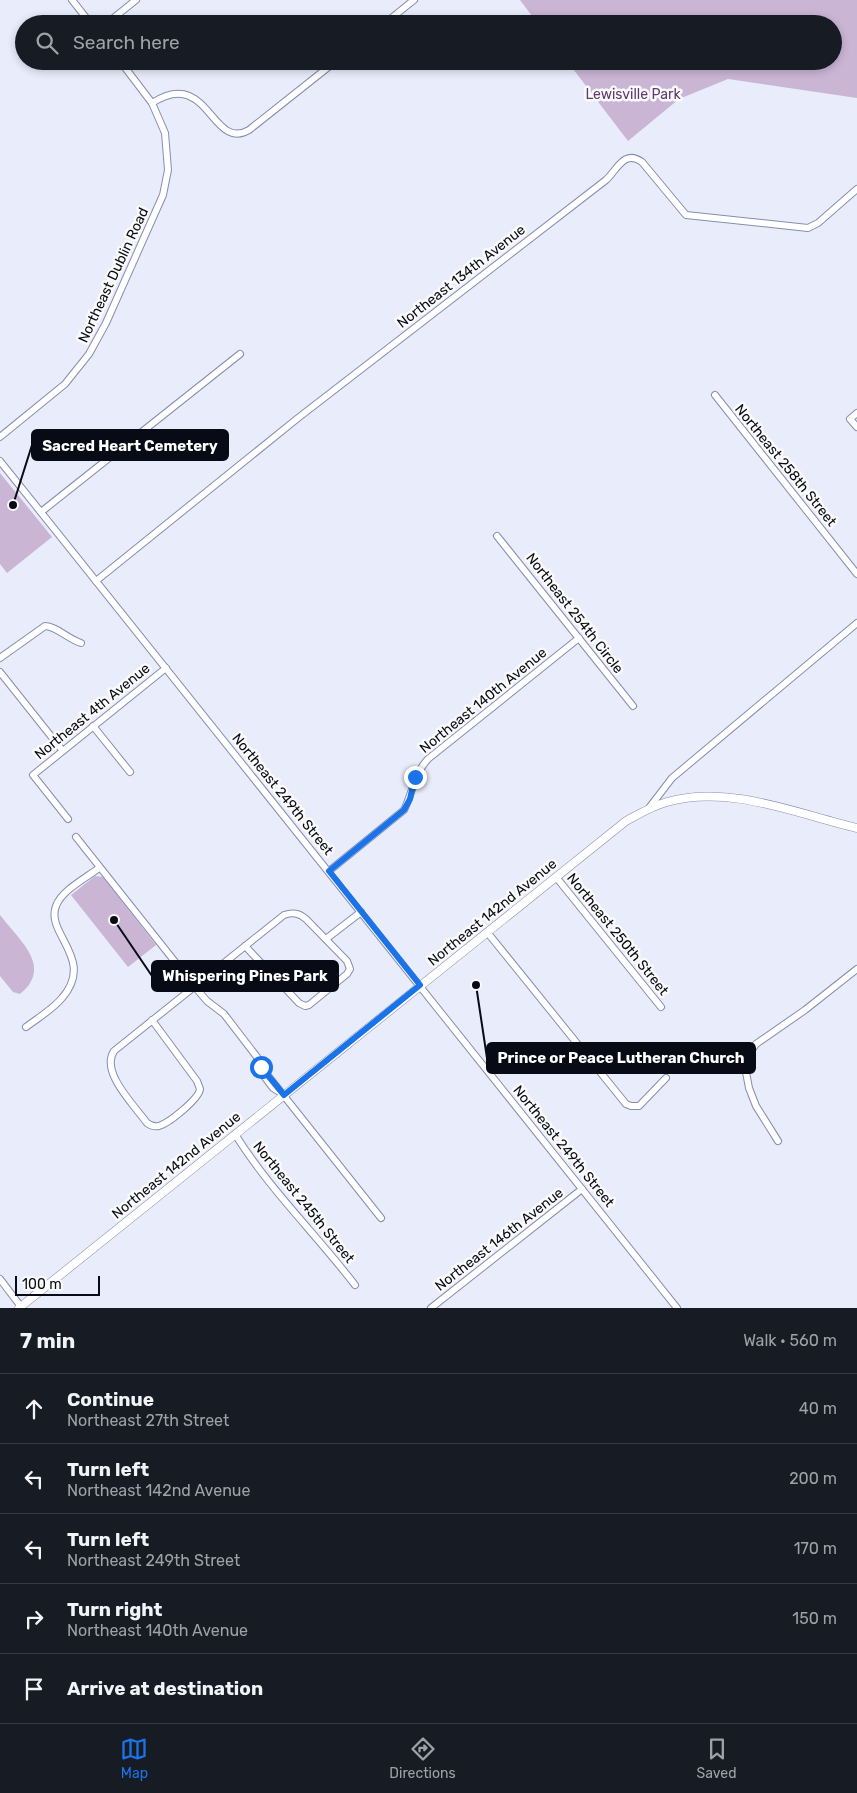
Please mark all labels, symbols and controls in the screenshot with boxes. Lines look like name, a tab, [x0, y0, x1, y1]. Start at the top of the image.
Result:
search box	[15, 15, 842, 70]
icon: search	[33, 29, 61, 57]
text: Search here	[73, 31, 180, 54]
park label: Lewisville Park	[585, 86, 681, 103]
street label: Northeast Dublin Road	[75, 205, 152, 345]
street label: Northeast 134th Avenue	[394, 221, 529, 332]
street label: Northeast 258th Street	[731, 401, 840, 530]
callout: Sacred Heart Cemetery	[32, 430, 228, 460]
text: Sacred Heart Cemetery	[42, 437, 218, 455]
street label: Northeast 254th Circle	[522, 550, 627, 677]
street label: Northeast 140th Avenue	[416, 644, 550, 757]
street label: Northeast 4th Avenue	[31, 660, 154, 763]
street label: Northeast 249th Street	[228, 730, 337, 859]
route end	[404, 766, 427, 789]
street label: Northeast 142nd Avenue	[425, 855, 560, 969]
street label: Northeast 250th Street	[563, 870, 672, 999]
callout: Whispering Pines Park	[152, 961, 338, 991]
text: Whispering Pines Park	[162, 967, 328, 985]
callout: Prince or Peace Lutheran Church	[487, 1043, 755, 1073]
text: Prince or Peace Lutheran Church	[497, 1049, 745, 1067]
route start	[250, 1056, 273, 1079]
street label: Northeast 249th Street	[509, 1082, 618, 1211]
street label: Northeast 142nd Avenue	[109, 1108, 244, 1222]
street label: Northeast 245th Street	[249, 1138, 358, 1267]
street label: Northeast 146th Avenue	[432, 1184, 567, 1295]
scale bar	[15, 1273, 100, 1296]
text: 100 m	[22, 1276, 62, 1293]
text: 7 min	[20, 1328, 75, 1353]
text: Walk · 560 m	[743, 1331, 837, 1350]
text: Continue	[67, 1388, 154, 1411]
icon: ahead	[20, 1395, 48, 1423]
text: 40 m	[799, 1399, 837, 1418]
text: Northeast 27th Street	[67, 1411, 229, 1430]
text: Turn left	[67, 1458, 149, 1481]
icon: left	[20, 1465, 48, 1493]
text: 200 m	[789, 1469, 837, 1488]
text: Northeast 142nd Avenue	[67, 1481, 250, 1500]
text: Turn left	[67, 1528, 149, 1551]
icon: left	[20, 1535, 48, 1563]
text: 170 m	[794, 1539, 837, 1558]
text: Northeast 249th Street	[67, 1551, 240, 1570]
text: Turn right	[67, 1598, 162, 1621]
icon: right	[20, 1605, 48, 1633]
text: 150 m	[792, 1609, 837, 1628]
text: Northeast 140th Avenue	[67, 1621, 248, 1640]
icon: arrive	[20, 1675, 48, 1703]
text: Arrive at destination	[67, 1677, 263, 1700]
tab: Map	[120, 1735, 148, 1782]
tab: Directions	[389, 1735, 456, 1782]
tab: Saved	[697, 1735, 737, 1782]

